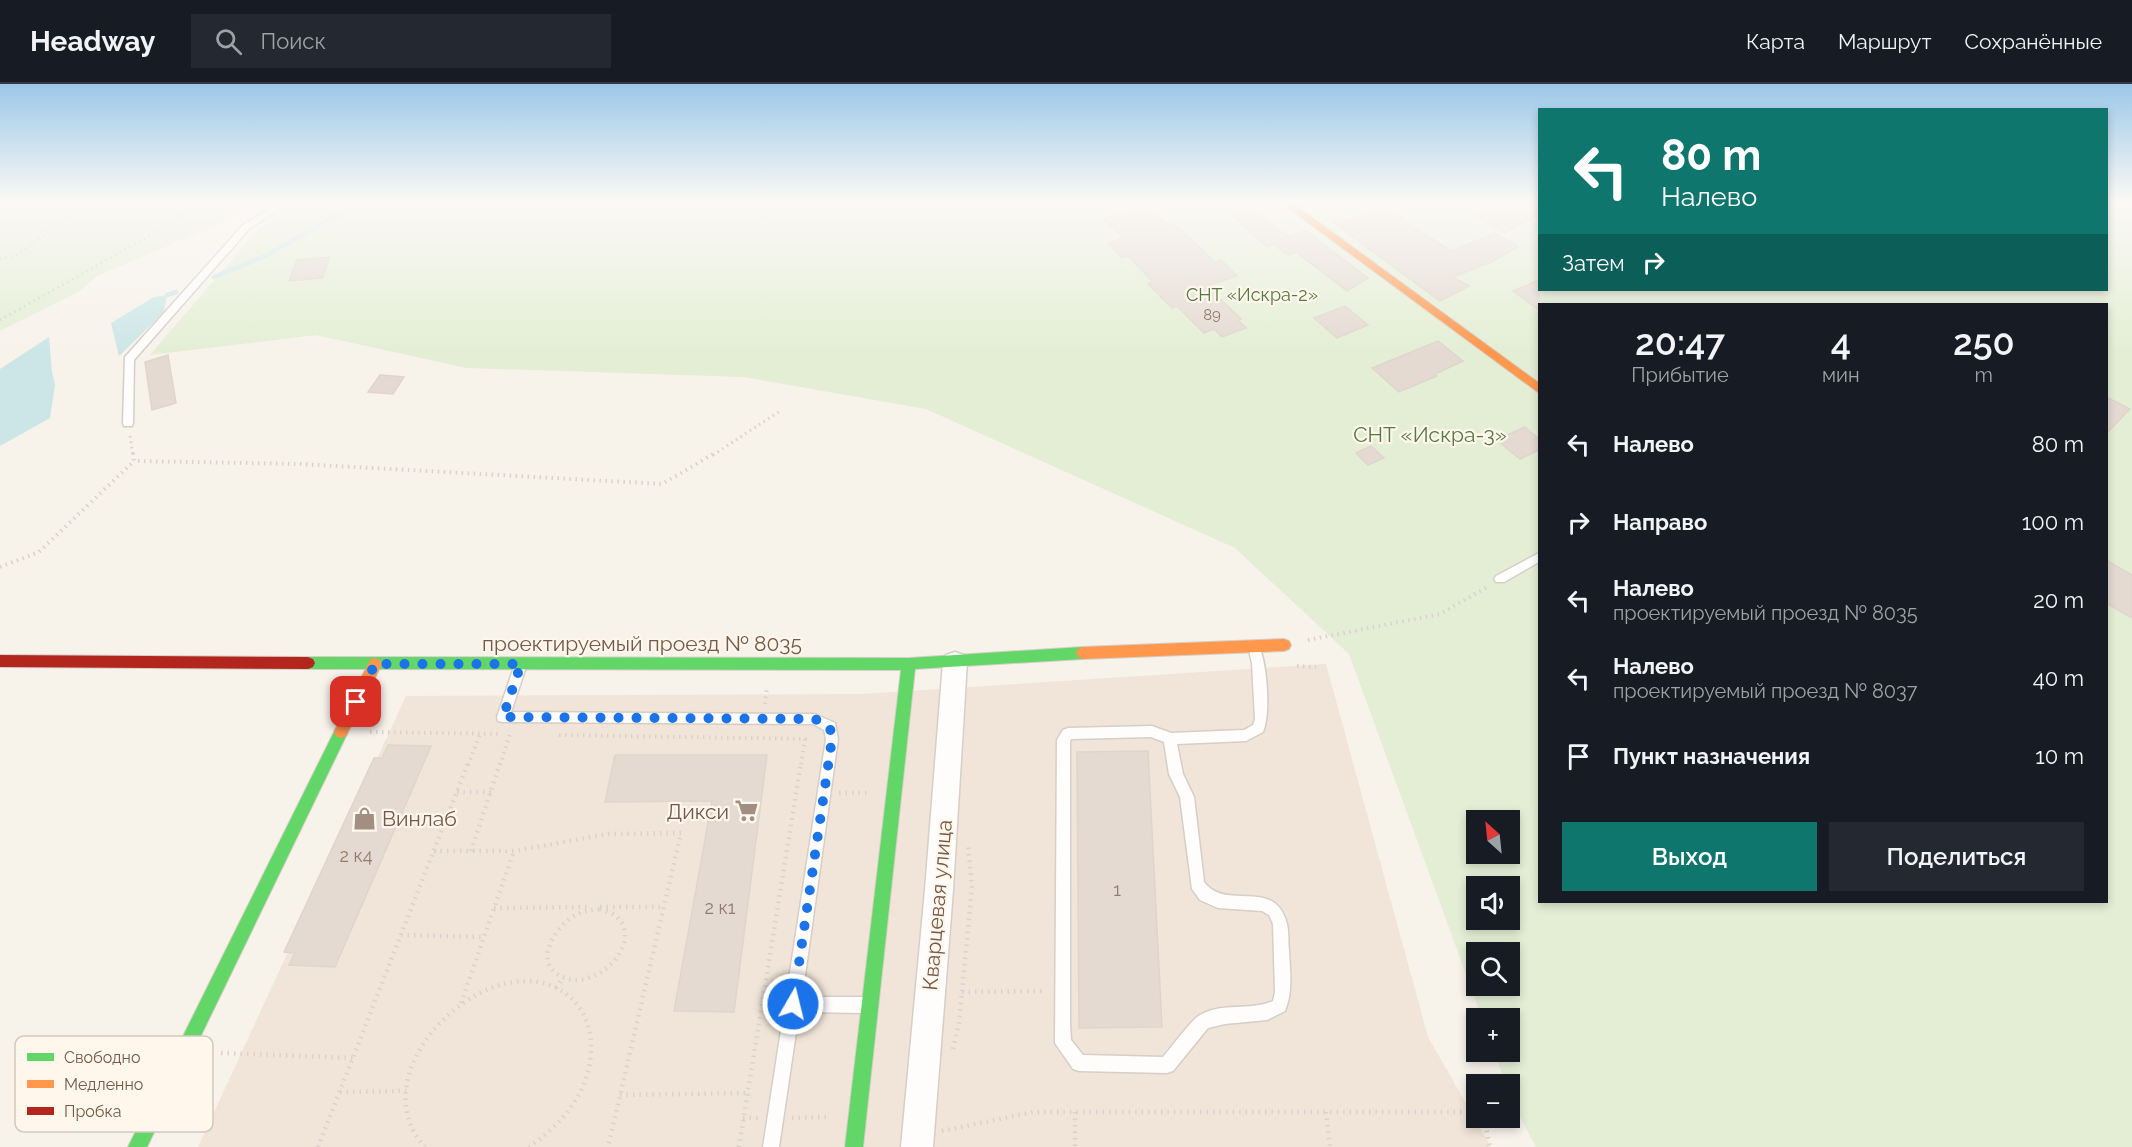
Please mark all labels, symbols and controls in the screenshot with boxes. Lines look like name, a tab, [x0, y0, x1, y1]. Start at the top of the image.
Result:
search box	[191, 14, 611, 68]
text: Headway	[30, 25, 155, 58]
icon: search	[212, 25, 245, 58]
text: Поиск	[260, 28, 326, 54]
text: Карта	[1746, 29, 1805, 54]
text: Маршрут	[1838, 29, 1931, 54]
text: Сохранённые	[1964, 29, 2102, 54]
text: 80 m	[1661, 131, 1761, 180]
icon: left	[1562, 132, 1640, 210]
text: Налево	[1661, 181, 1757, 212]
icon: right	[1637, 246, 1670, 279]
text: Затем	[1562, 250, 1625, 276]
park label: СНТ «Искра-2»	[1186, 284, 1318, 305]
house number: 89	[1203, 306, 1221, 324]
text: 20:47	[1635, 321, 1725, 363]
text: 4	[1831, 321, 1851, 363]
text: 250	[1953, 321, 2015, 363]
text: Прибытие	[1631, 363, 1729, 387]
text: мин	[1822, 363, 1860, 387]
text: m	[1975, 363, 1993, 387]
park label: СНТ «Искра-3»	[1353, 422, 1507, 447]
icon: left	[1562, 428, 1595, 461]
text: Налево	[1613, 431, 1694, 457]
text: 80 m	[2032, 431, 2084, 457]
icon: right	[1562, 506, 1595, 539]
text: Направо	[1613, 509, 1707, 535]
text: 100 m	[2022, 509, 2084, 535]
text: Налево	[1613, 575, 1694, 601]
icon: left	[1562, 584, 1595, 617]
text: 20 m	[2033, 587, 2084, 613]
text: проектируемый проезд № 8035	[1613, 601, 1918, 625]
street label: проектируемый проезд № 8035	[482, 631, 802, 656]
text: Налево	[1613, 653, 1694, 679]
icon: left	[1562, 662, 1595, 695]
text: 40 m	[2033, 665, 2084, 691]
pin	[330, 676, 381, 727]
text: проектируемый проезд № 8037	[1613, 679, 1917, 703]
icon: arrive	[339, 685, 372, 718]
icon: arrive	[1562, 740, 1595, 773]
text: Пункт назначения	[1613, 743, 1810, 769]
text: 10 m	[2035, 743, 2084, 769]
supermarket icon: Дикси	[734, 798, 760, 824]
place label: Дикси	[666, 799, 729, 824]
shop icon: Винлаб	[351, 805, 377, 831]
place label: Винлаб	[382, 806, 457, 831]
north arrow	[1466, 810, 1520, 864]
map controls	[1466, 810, 1520, 1128]
street label: Кварцевая улица	[917, 819, 957, 991]
button: Выход	[1562, 822, 1817, 891]
button: Поделиться	[1829, 822, 2084, 891]
house number: 2 к4	[339, 845, 373, 866]
button: sound	[1466, 876, 1520, 930]
house number: 1	[1113, 879, 1121, 900]
house number: 2 к1	[704, 897, 736, 918]
button: search	[1466, 942, 1520, 996]
position arrow	[761, 972, 825, 1036]
button: +	[1466, 1008, 1520, 1062]
legend	[15, 1036, 213, 1132]
text: Свободно	[64, 1048, 140, 1067]
button: −	[1466, 1074, 1520, 1128]
text: Медленно	[64, 1075, 143, 1094]
text: Пробка	[64, 1102, 122, 1121]

